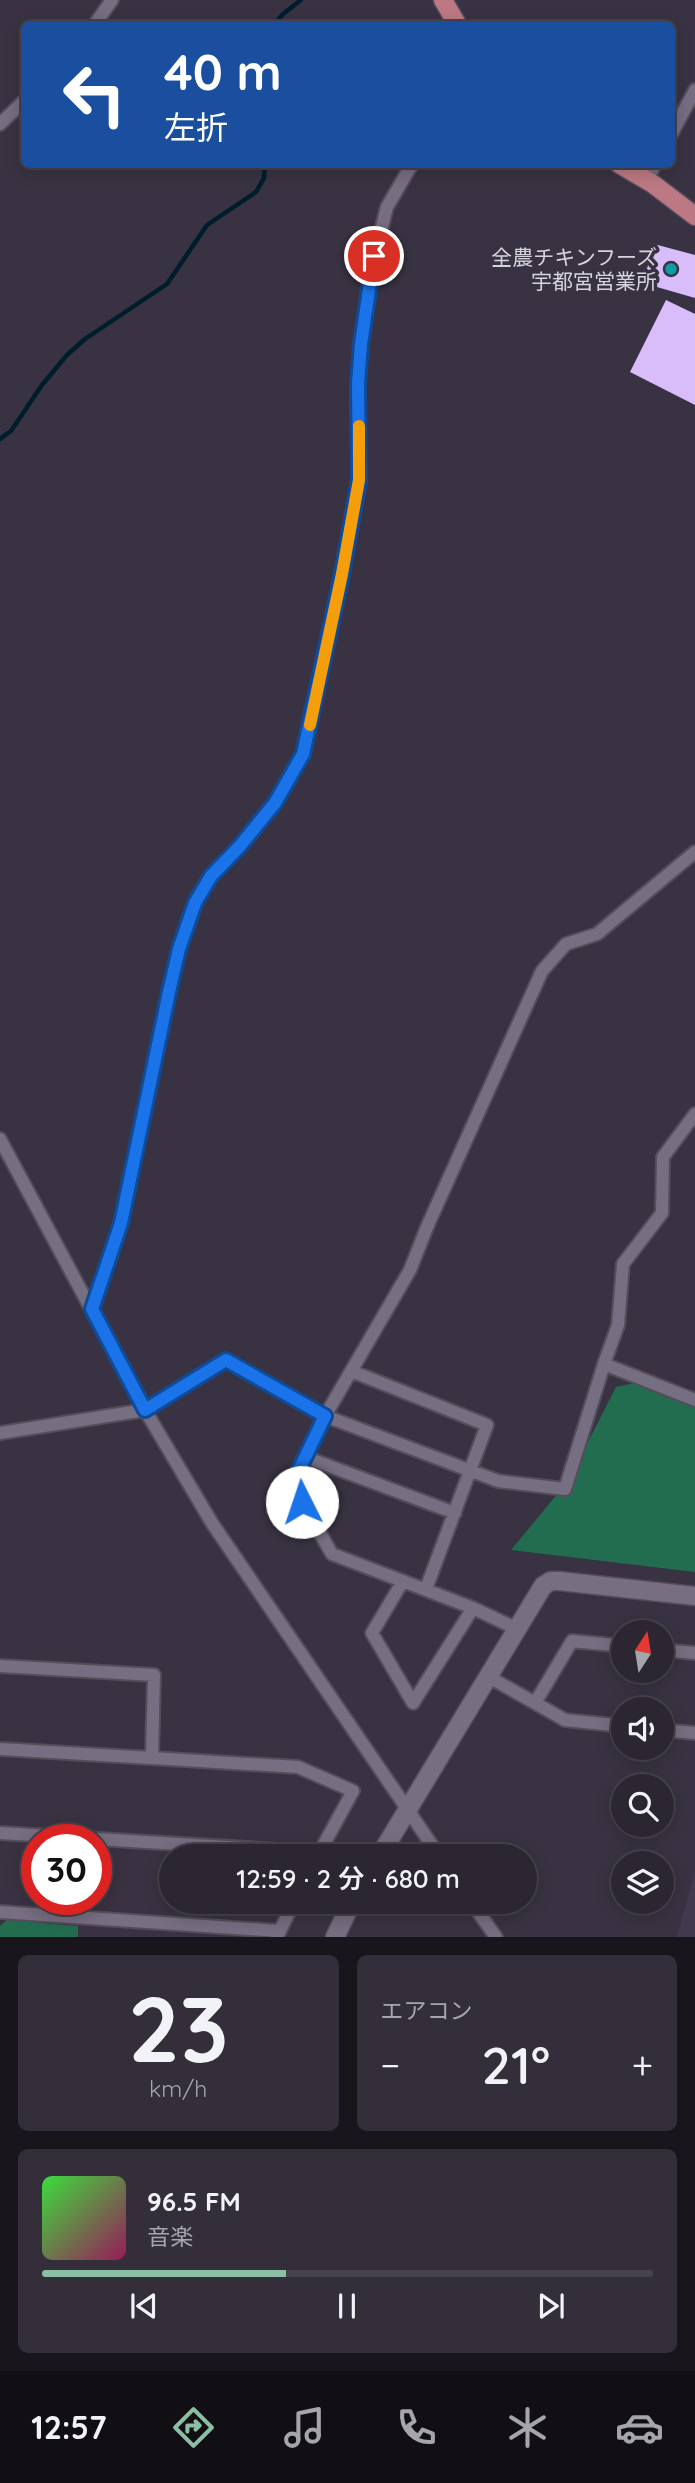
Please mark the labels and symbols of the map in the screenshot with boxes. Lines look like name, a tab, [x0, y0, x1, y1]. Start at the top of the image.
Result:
pin	[344, 226, 404, 286]
place label: 全農チキンフーズ 宇都宮営業所	[491, 244, 657, 294]
marker: 全農チキンフーズ 宇都宮営業所	[663, 261, 679, 277]
position arrow	[265, 1465, 339, 1539]
north arrow	[611, 1620, 674, 1684]
speed limit sign: 30	[21, 1824, 112, 1915]

